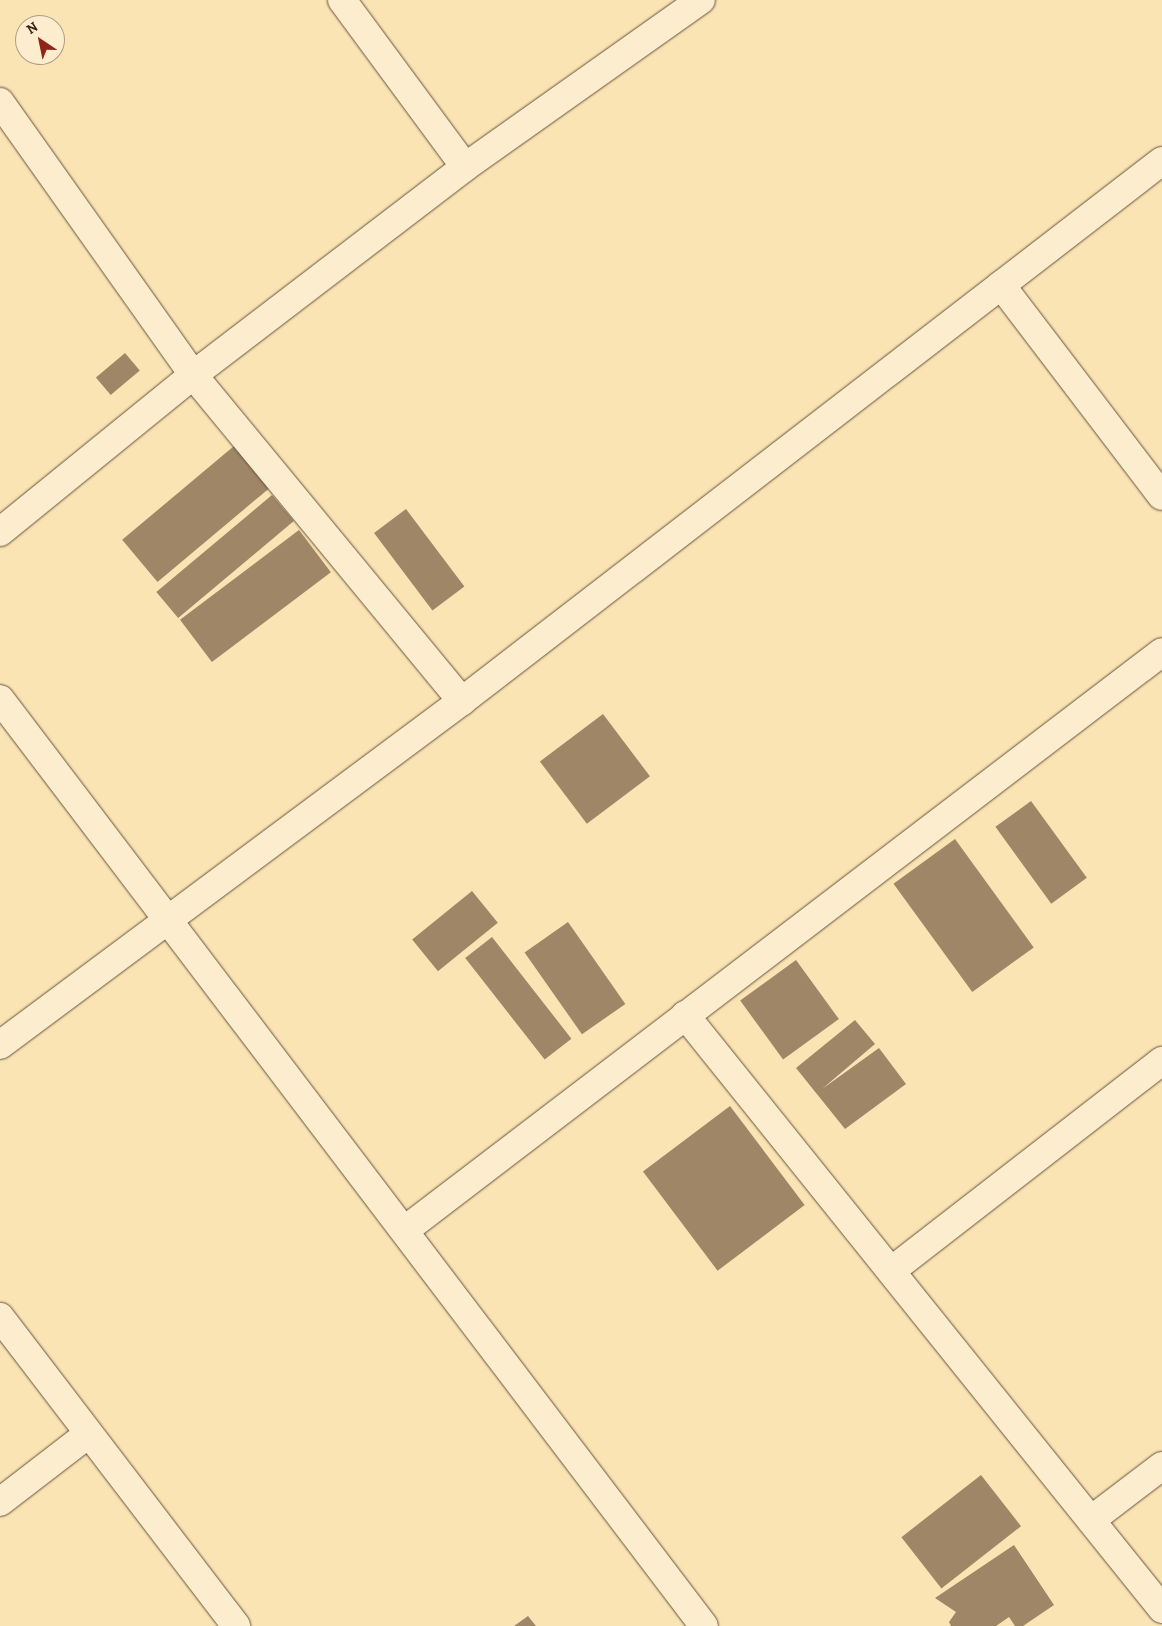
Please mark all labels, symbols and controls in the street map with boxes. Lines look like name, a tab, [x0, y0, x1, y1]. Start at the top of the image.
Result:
north arrow	[15, 15, 65, 65]
text: N	[22, 17, 41, 39]

